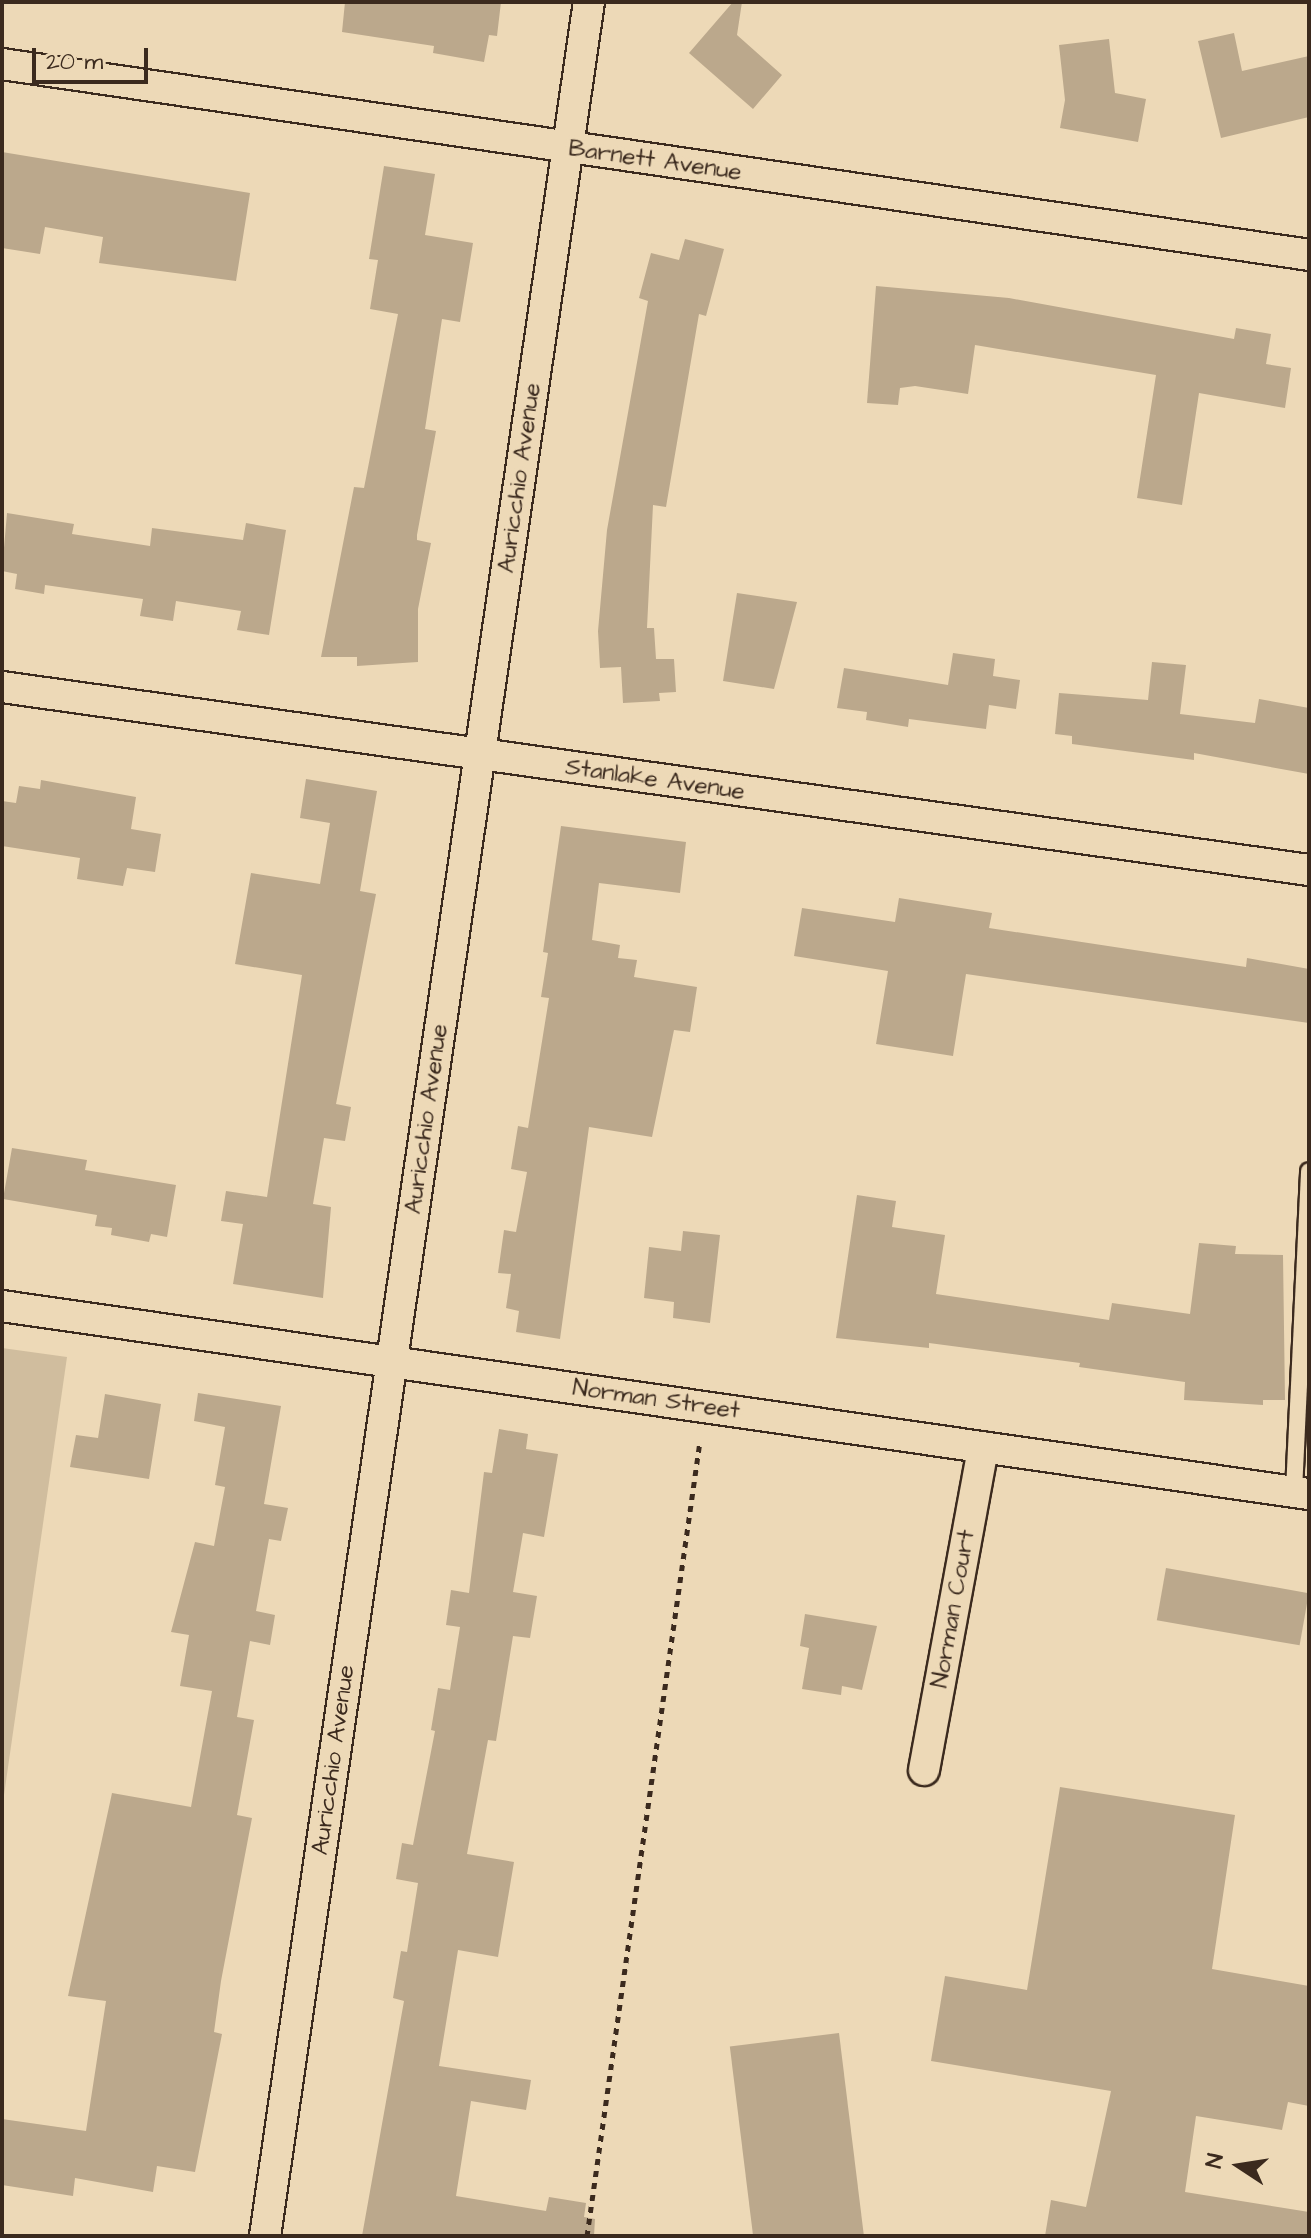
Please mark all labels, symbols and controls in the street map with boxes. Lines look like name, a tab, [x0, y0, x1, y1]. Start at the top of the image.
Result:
scale bar	[36, 32, 152, 82]
text: 20 m	[46, 45, 103, 79]
street label: Barnett Avenue	[567, 135, 743, 187]
street label: Auricchio Avenue	[492, 381, 548, 575]
street label: Stanlake Avenue	[564, 753, 746, 807]
street label: Auricchio Avenue	[399, 1022, 455, 1216]
street label: Norman Street	[571, 1374, 741, 1426]
street label: Norman Court	[926, 1528, 982, 1690]
street label: Auricchio Avenue	[306, 1663, 362, 1857]
north arrow	[1199, 2126, 1279, 2206]
text: N	[1198, 2151, 1232, 2171]

